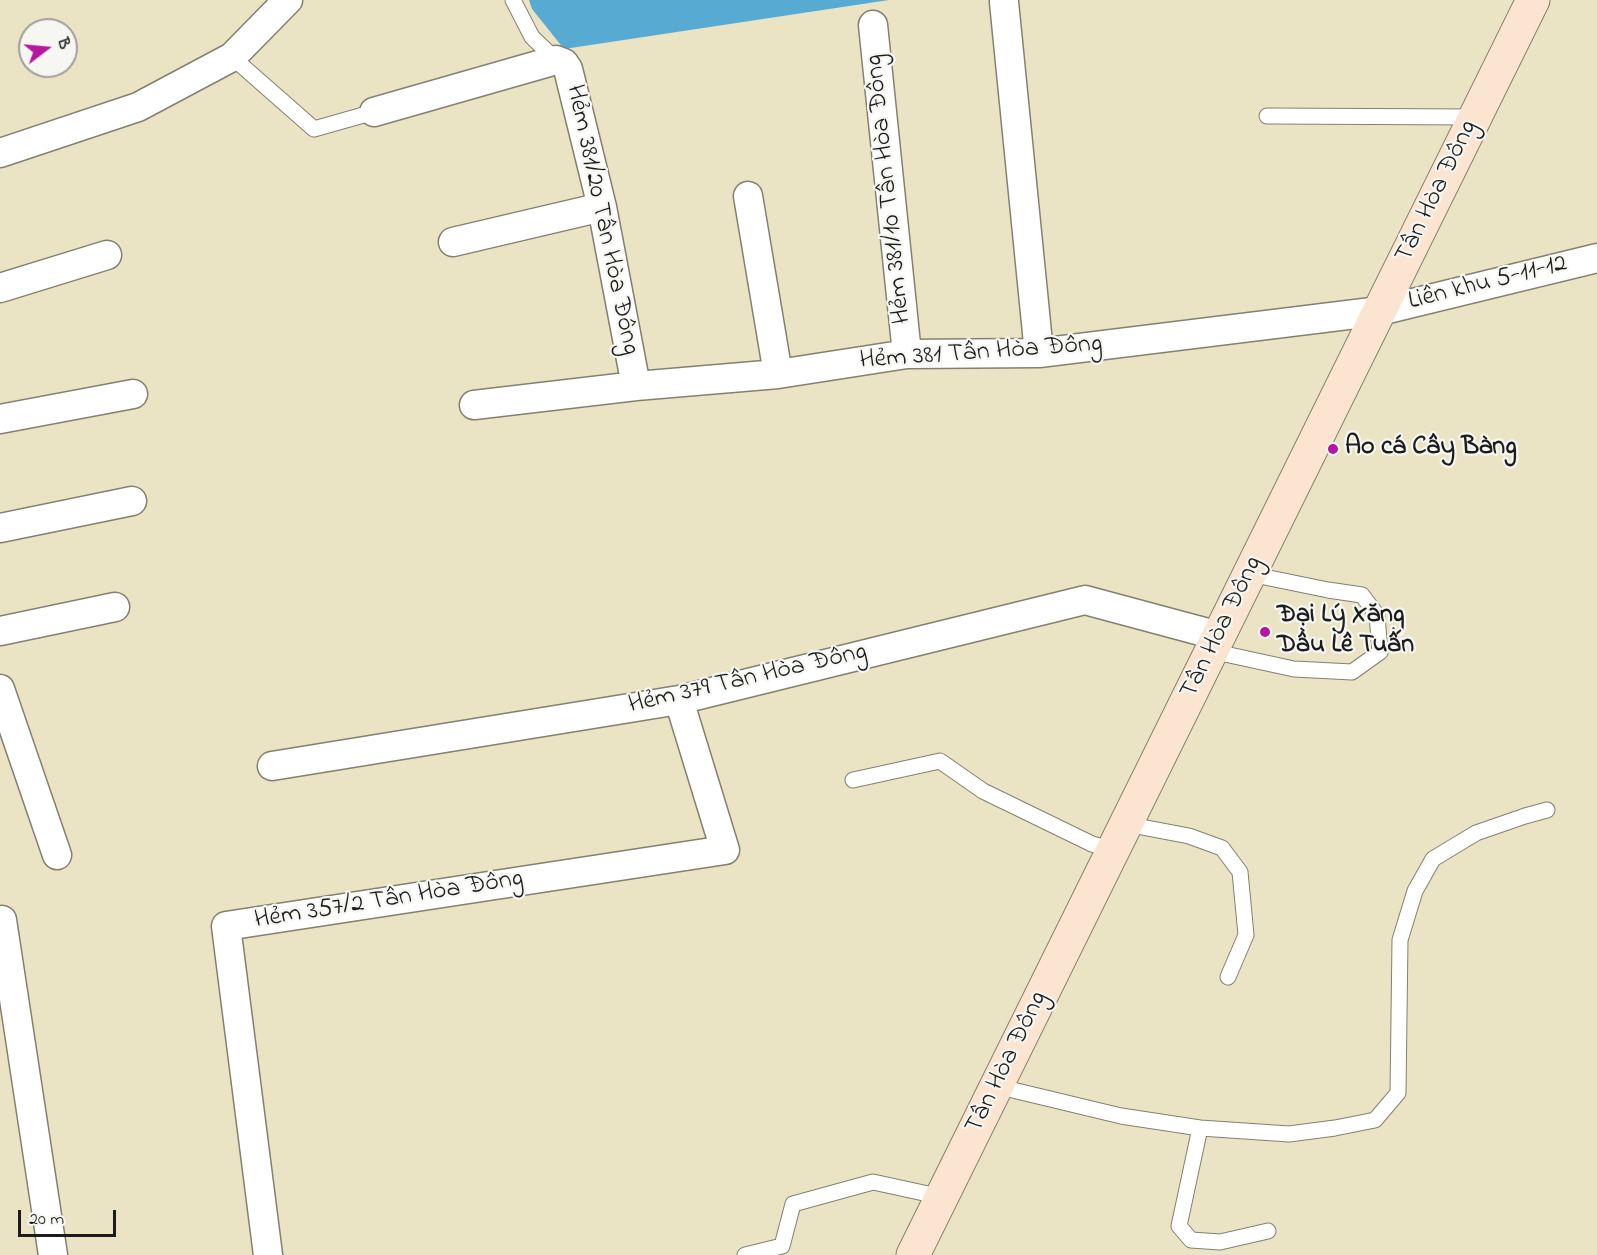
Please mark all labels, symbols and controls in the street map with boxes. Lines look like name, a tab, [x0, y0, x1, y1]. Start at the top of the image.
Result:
north arrow	[18, 18, 78, 78]
text: B	[50, 35, 76, 52]
street label: Hẻm 381/10 Tân Hòa Đông	[860, 53, 920, 325]
street label: Hẻm 381/20 Tân Hòa Đông	[557, 82, 645, 358]
street label: Tân Hòa Đông	[1390, 116, 1486, 268]
street label: Liên khu 5-11-12	[1405, 249, 1571, 319]
street label: Hẻm 381 Tân Hòa Đông	[859, 330, 1103, 378]
place label: Ao cá Cây Bàng	[1345, 433, 1517, 465]
marker: Ao cá Cây Bàng	[1326, 442, 1340, 456]
street label: Tân Hòa Đông	[1175, 552, 1271, 704]
place label: Đại Lý Xăng Dầu Lê Tuấn	[1277, 601, 1414, 662]
marker: Đại Lý Xăng Dầu Lê Tuấn	[1258, 625, 1272, 639]
street label: Hẻm 379 Tân Hòa Đông	[626, 637, 870, 723]
street label: Hẻm 357/2 Tân Hòa Đông	[252, 864, 526, 938]
street label: Tân Hòa Đông	[960, 987, 1056, 1139]
scale bar	[21, 1198, 118, 1236]
text: 20 m	[29, 1207, 64, 1233]

